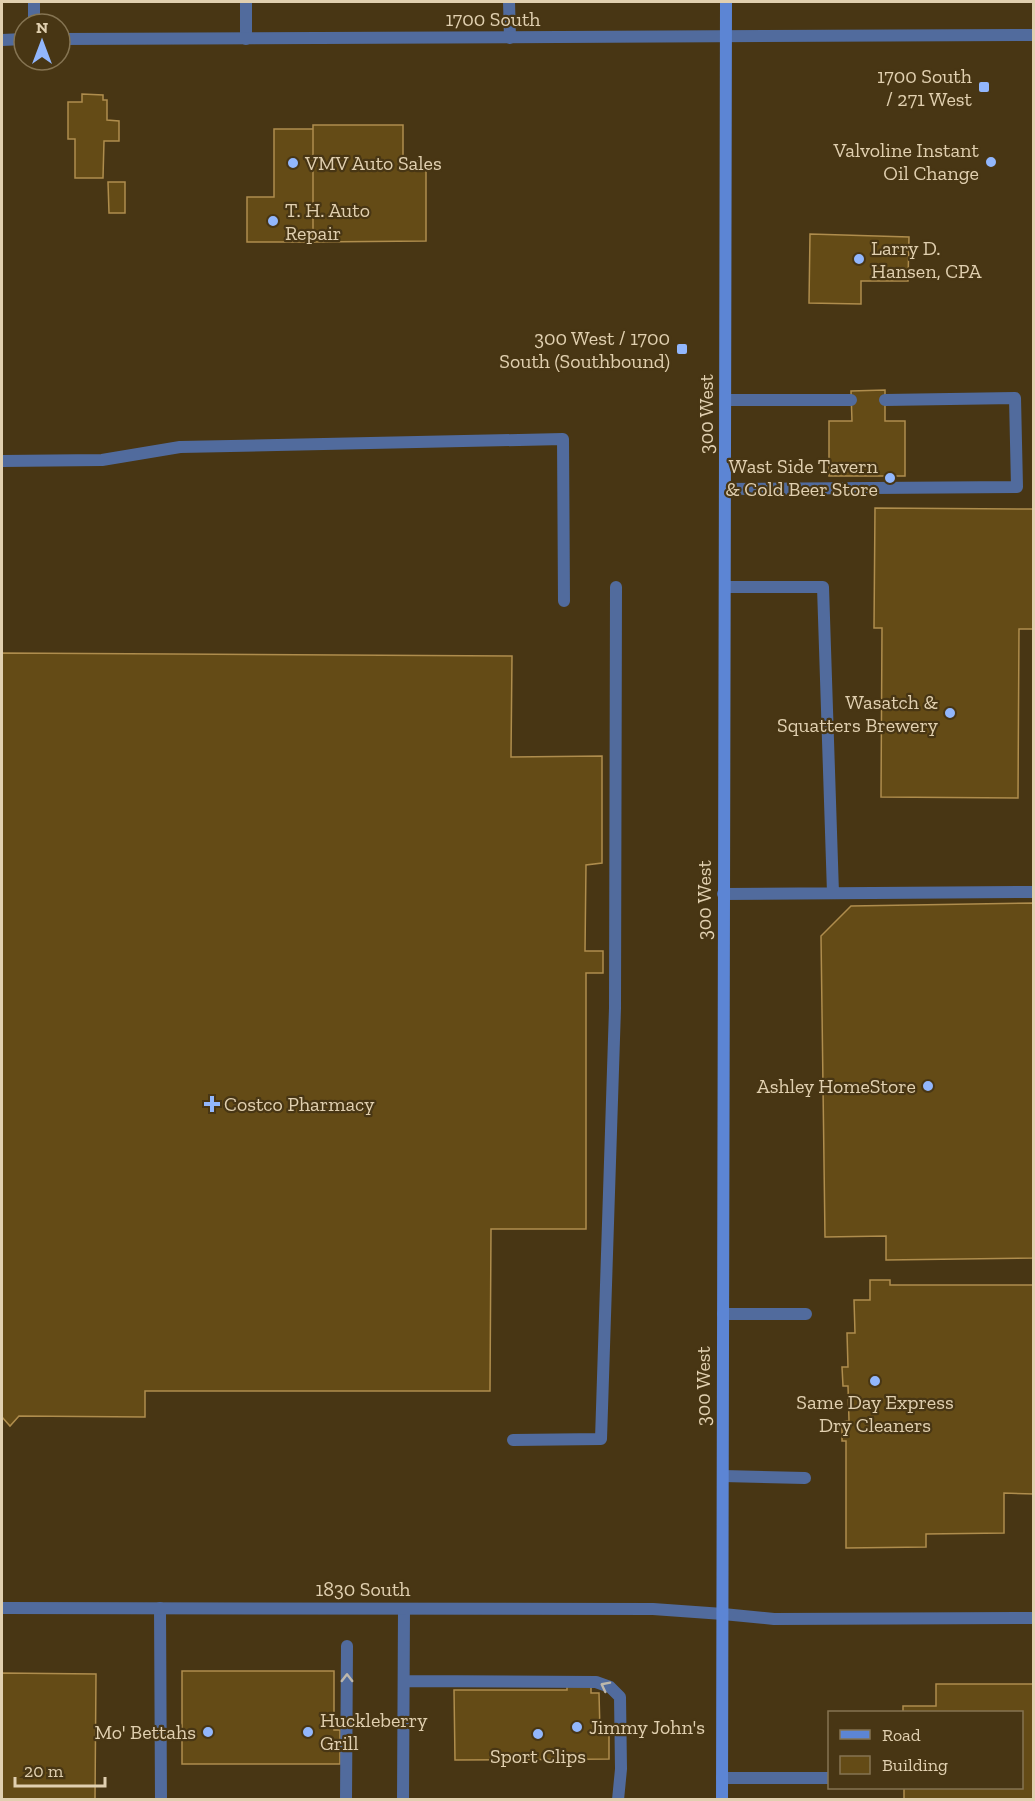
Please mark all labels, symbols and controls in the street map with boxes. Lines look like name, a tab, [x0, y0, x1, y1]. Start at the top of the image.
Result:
street label: 1700 South	[445, 7, 541, 31]
north arrow	[12, 12, 72, 72]
text: N	[36, 18, 48, 37]
place label: 1700 South / 271 West	[877, 64, 973, 111]
marker: 1700 South / 271 West	[977, 80, 991, 94]
place label: Valvoline Instant Oil Change	[833, 138, 980, 185]
place label: VMV Auto Sales	[304, 151, 442, 175]
marker: Valvoline Instant Oil Change	[984, 155, 998, 169]
marker: VMV Auto Sales	[286, 156, 300, 170]
place label: T. H. Auto Repair	[285, 198, 370, 245]
marker: T. H. Auto Repair	[266, 214, 280, 228]
place label: Larry D. Hansen, CPA	[871, 236, 983, 283]
marker: Larry D. Hansen, CPA	[852, 252, 866, 266]
place label: 300 West / 1700 South (Southbound)	[499, 326, 670, 373]
marker: 300 West / 1700 South (Southbound)	[675, 342, 689, 356]
street label: 300 West	[694, 373, 718, 454]
place label: Wast Side Tavern & Cold Beer Store	[725, 454, 879, 501]
marker: Wast Side Tavern & Cold Beer Store	[883, 471, 897, 485]
place label: Wasatch & Squatters Brewery	[777, 690, 939, 737]
marker: Wasatch & Squatters Brewery	[943, 706, 957, 720]
street label: 300 West	[692, 859, 716, 940]
place label: Ashley HomeStore	[757, 1074, 916, 1098]
marker: Ashley HomeStore	[921, 1079, 935, 1093]
place label: Costco Pharmacy	[224, 1092, 375, 1116]
marker: Costco Pharmacy	[205, 1097, 219, 1111]
street label: 300 West	[691, 1345, 715, 1426]
marker: Same Day Express Dry Cleaners	[868, 1374, 882, 1388]
place label: Same Day Express Dry Cleaners	[796, 1390, 954, 1437]
street label: 1830 South	[315, 1577, 411, 1601]
one-way arrow	[341, 1674, 353, 1683]
one-way arrow	[600, 1682, 611, 1694]
place label: Huckleberry Grill	[320, 1708, 428, 1755]
legend	[828, 1711, 1023, 1789]
place label: Jimmy John's	[589, 1715, 705, 1739]
place label: Mo' Bettahs	[94, 1720, 196, 1744]
marker: Jimmy John's	[570, 1720, 584, 1734]
text: Road	[882, 1724, 921, 1746]
marker: Mo' Bettahs	[201, 1725, 215, 1739]
marker: Huckleberry Grill	[301, 1725, 315, 1739]
marker: Sport Clips	[531, 1727, 545, 1741]
place label: Sport Clips	[490, 1744, 586, 1768]
scale bar	[15, 1750, 105, 1788]
text: Building	[882, 1754, 948, 1776]
text: 20 m	[24, 1760, 64, 1782]

